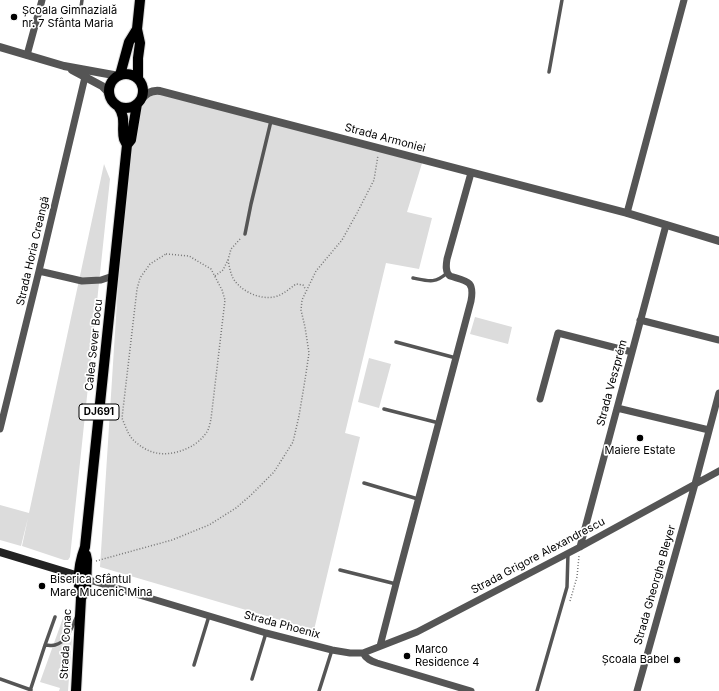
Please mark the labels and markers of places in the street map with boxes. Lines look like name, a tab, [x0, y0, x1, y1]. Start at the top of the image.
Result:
place label: Școala Gimnazială nr. 7 Sfânta Maria	[22, 4, 117, 30]
marker: Școala Gimnazială nr. 7 Sfânta Maria	[9, 12, 19, 22]
marker: Maiere Estate	[635, 433, 645, 443]
place label: Maiere Estate	[605, 444, 675, 458]
place label: Biserica Sfântul Mare Mucenic Mina	[50, 573, 153, 599]
marker: Biserica Sfântul Mare Mucenic Mina	[37, 581, 47, 591]
place label: Marco Residence 4	[415, 643, 479, 669]
marker: Marco Residence 4	[402, 651, 412, 661]
place label: Școala Babel	[602, 653, 669, 667]
marker: Școala Babel	[672, 655, 682, 665]

